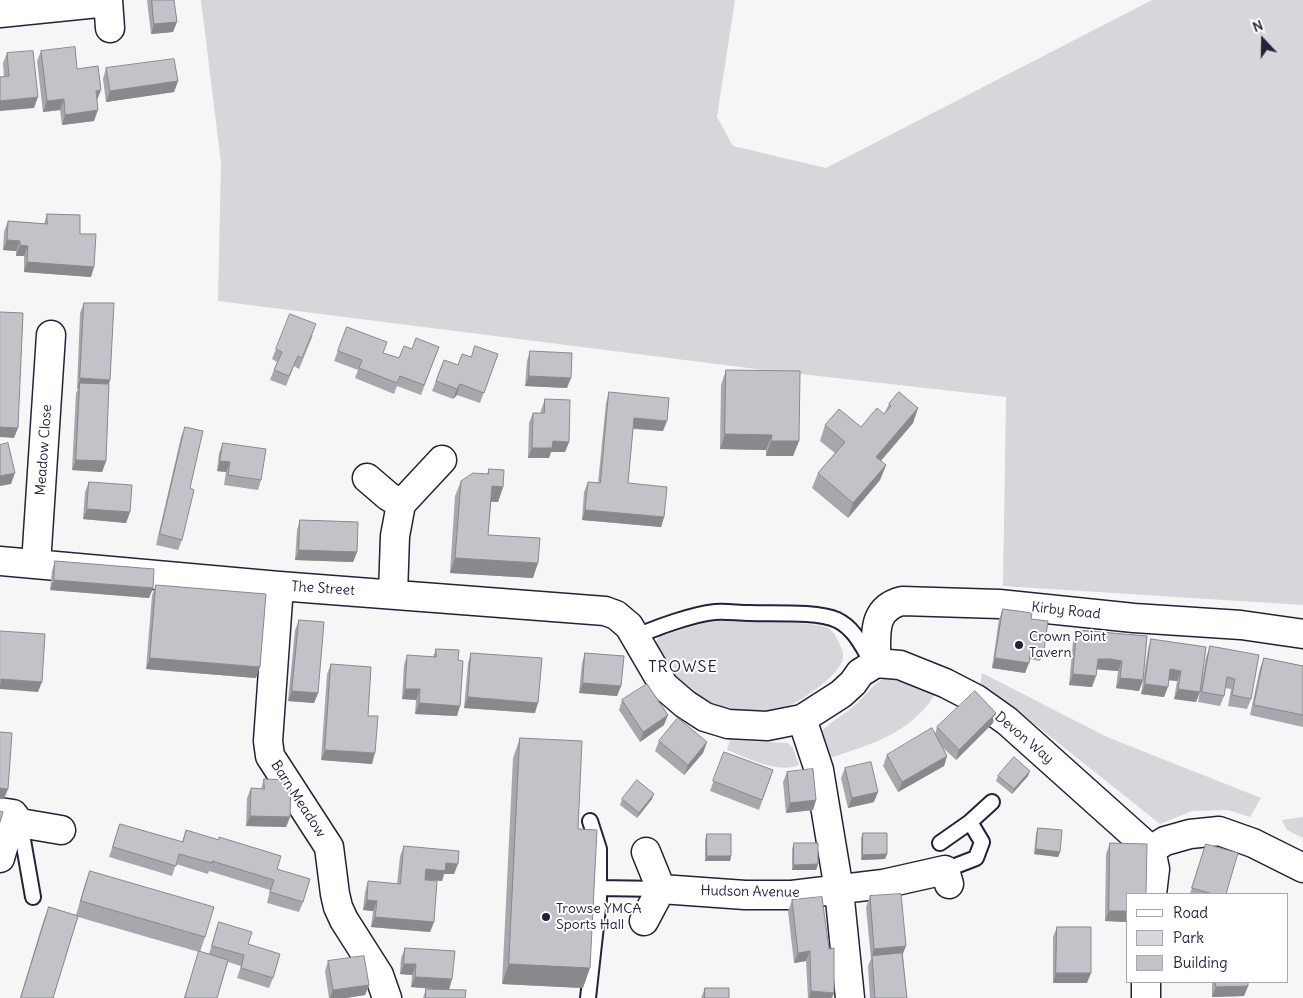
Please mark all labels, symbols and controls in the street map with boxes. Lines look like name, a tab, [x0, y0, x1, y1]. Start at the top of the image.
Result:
north arrow	[1238, 15, 1288, 65]
text: N	[1250, 16, 1265, 36]
street label: Meadow Close	[32, 404, 56, 496]
street label: The Street	[291, 578, 355, 600]
street label: Kirby Road	[1031, 599, 1101, 623]
place label: Crown Point Tavern	[1029, 629, 1106, 662]
marker: Crown Point Tavern	[1013, 639, 1025, 651]
district label: TROWSE	[647, 657, 719, 677]
street label: Devon Way	[991, 709, 1057, 767]
street label: Barn Meadow	[267, 757, 329, 841]
street label: Hudson Avenue	[700, 883, 800, 901]
legend	[1126, 893, 1288, 983]
place label: Trowse YMCA Sports Hall	[556, 901, 641, 934]
text: Road	[1173, 903, 1208, 922]
marker: Trowse YMCA Sports Hall	[540, 911, 552, 923]
text: Park	[1173, 928, 1204, 947]
text: Building	[1173, 953, 1228, 972]

